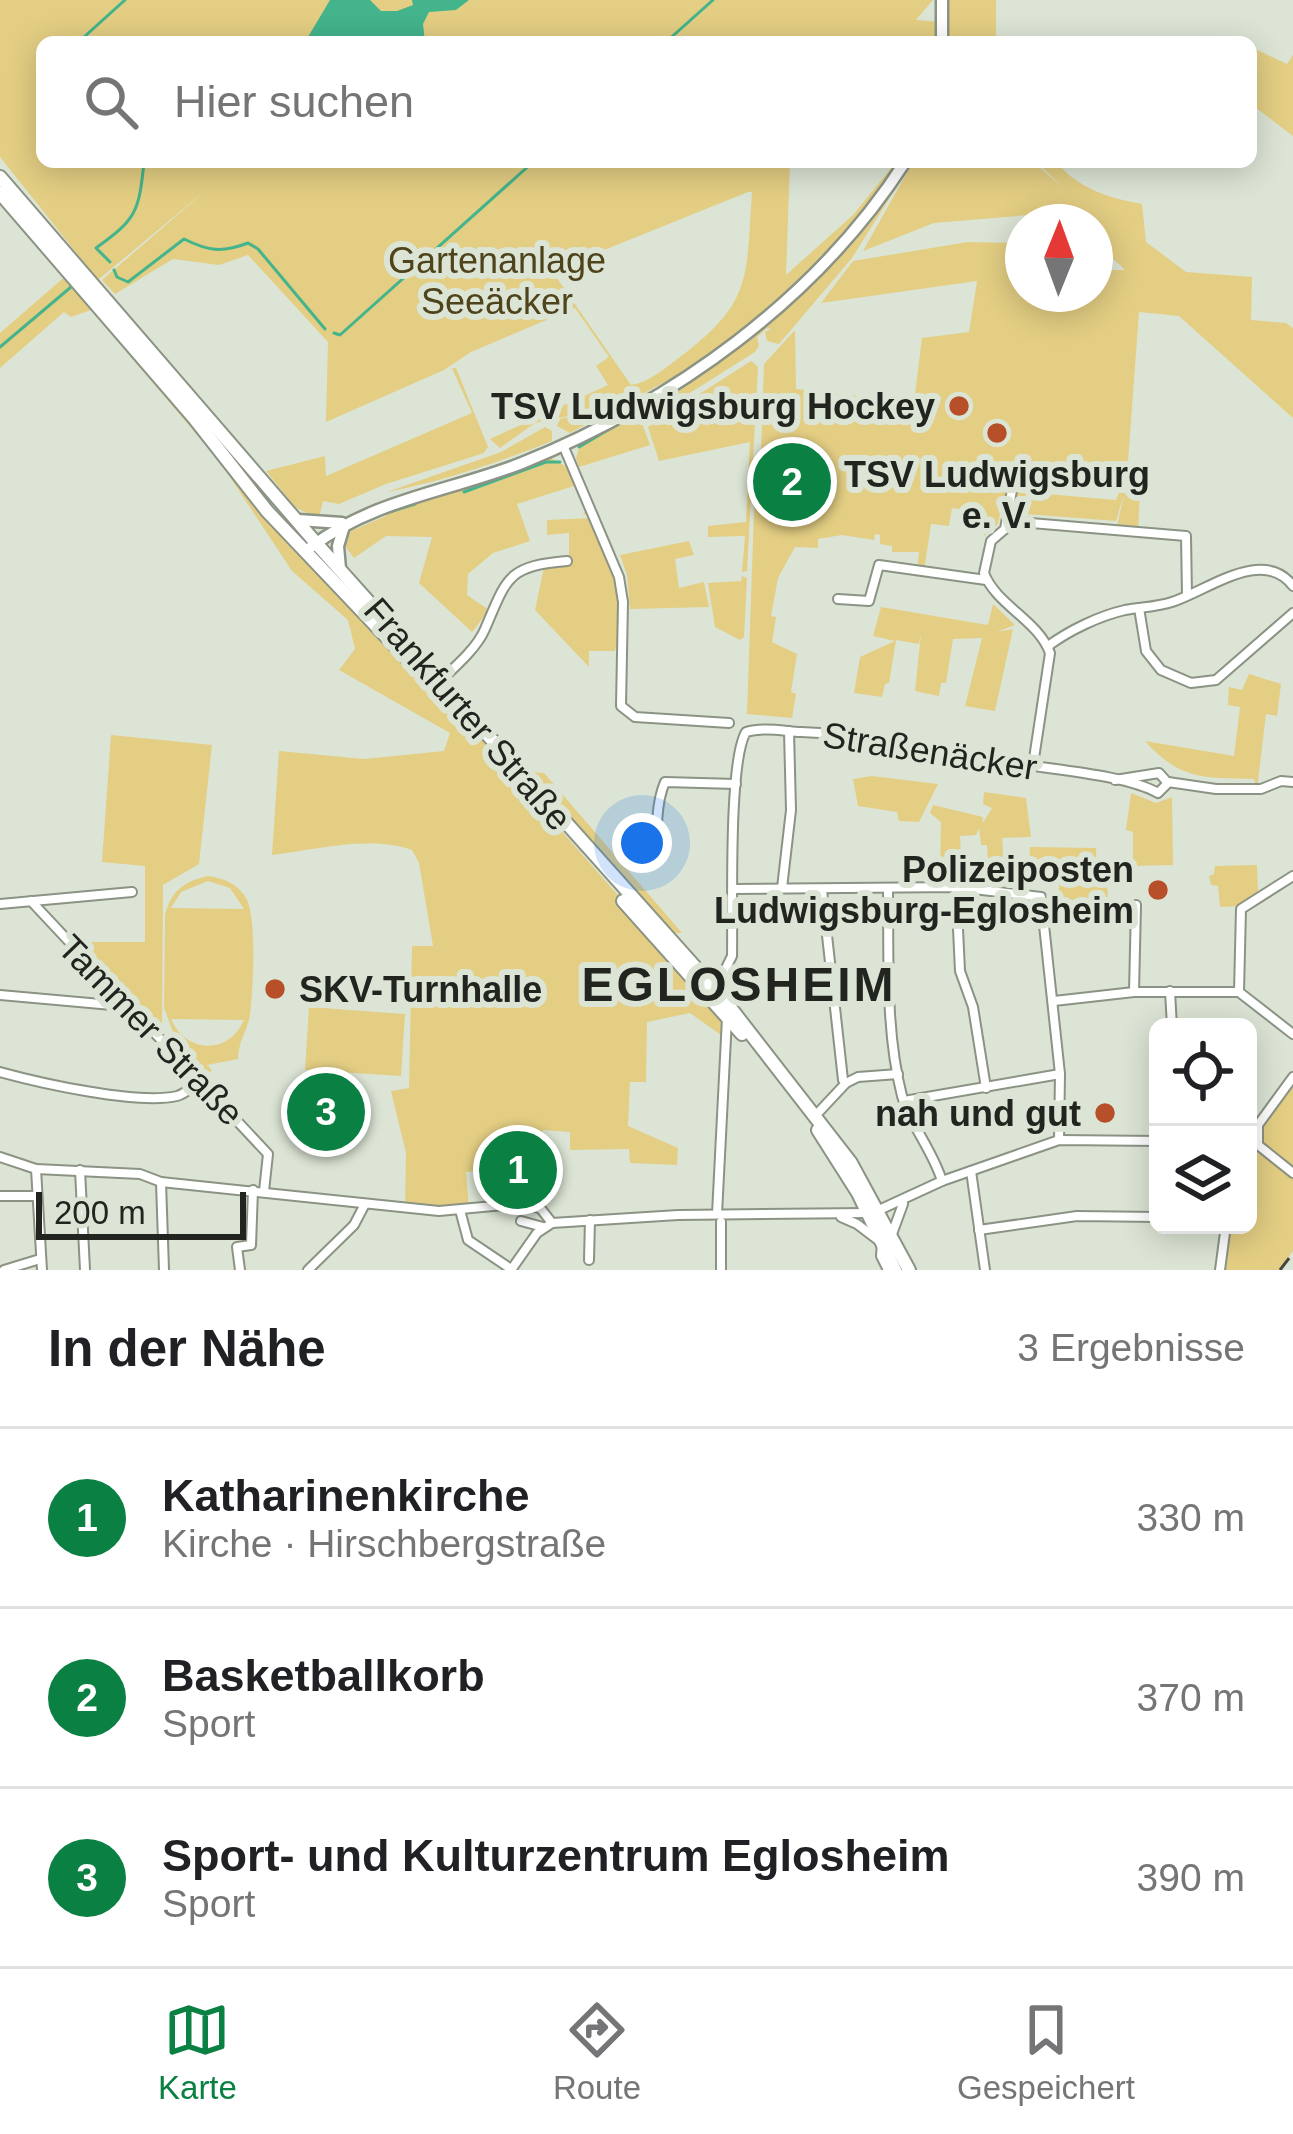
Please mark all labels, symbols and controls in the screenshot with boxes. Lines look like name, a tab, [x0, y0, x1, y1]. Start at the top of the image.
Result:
search box	[36, 36, 1257, 168]
icon: search	[78, 69, 144, 135]
text: Hier suchen	[174, 76, 414, 127]
north arrow	[1005, 204, 1113, 312]
park label: Gartenanlage Seeäcker	[388, 240, 606, 322]
place label: TSV Ludwigsburg Hockey	[491, 386, 935, 427]
marker: TSV Ludwigsburg Hockey	[946, 393, 972, 419]
marker: TSV Ludwigsburg e. V.	[984, 420, 1010, 446]
pin: 2	[753, 437, 831, 527]
place label: TSV Ludwigsburg e. V.	[844, 454, 1150, 536]
street label: Frankfurter Straße	[356, 590, 580, 838]
street label: Straßenäcker	[820, 714, 1040, 788]
your location	[612, 813, 672, 873]
place label: Polizeiposten Ludwigsburg-Eglosheim	[714, 849, 1134, 931]
marker: Polizeiposten Ludwigsburg-Eglosheim	[1145, 877, 1171, 903]
street label: Tammer Straße	[50, 927, 252, 1133]
district label: EGLOSHEIM	[581, 958, 897, 1011]
place label: SKV-Turnhalle	[299, 969, 542, 1010]
marker: SKV-Turnhalle	[262, 976, 288, 1002]
map controls	[1149, 1018, 1257, 1234]
button: locate	[1149, 1018, 1257, 1126]
pin: 3	[287, 1067, 365, 1157]
place label: nah und gut	[875, 1093, 1081, 1134]
marker: nah und gut	[1092, 1100, 1118, 1126]
pin: 1	[479, 1125, 557, 1215]
button: layers	[1149, 1126, 1257, 1234]
scale bar	[36, 1186, 246, 1239]
text: 200 m	[54, 1194, 146, 1231]
text: In der Nähe	[48, 1320, 326, 1377]
text: 3 Ergebnisse	[1017, 1326, 1245, 1369]
text: Katharinenkirche	[162, 1470, 530, 1521]
text: 1	[76, 1496, 98, 1539]
text: 330 m	[1137, 1496, 1245, 1539]
text: Kirche · Hirschbergstraße	[162, 1522, 606, 1565]
text: Basketballkorb	[162, 1650, 485, 1701]
text: 2	[76, 1676, 98, 1719]
text: 370 m	[1137, 1676, 1245, 1719]
text: Sport	[162, 1702, 255, 1745]
text: Sport- und Kulturzentrum Eglosheim	[162, 1830, 949, 1881]
text: 3	[76, 1856, 98, 1899]
text: 390 m	[1137, 1856, 1245, 1899]
text: Sport	[162, 1882, 255, 1925]
tab: Karte	[158, 1997, 237, 2107]
tab: Route	[553, 1997, 641, 2107]
tab: Gespeichert	[957, 1997, 1135, 2107]

